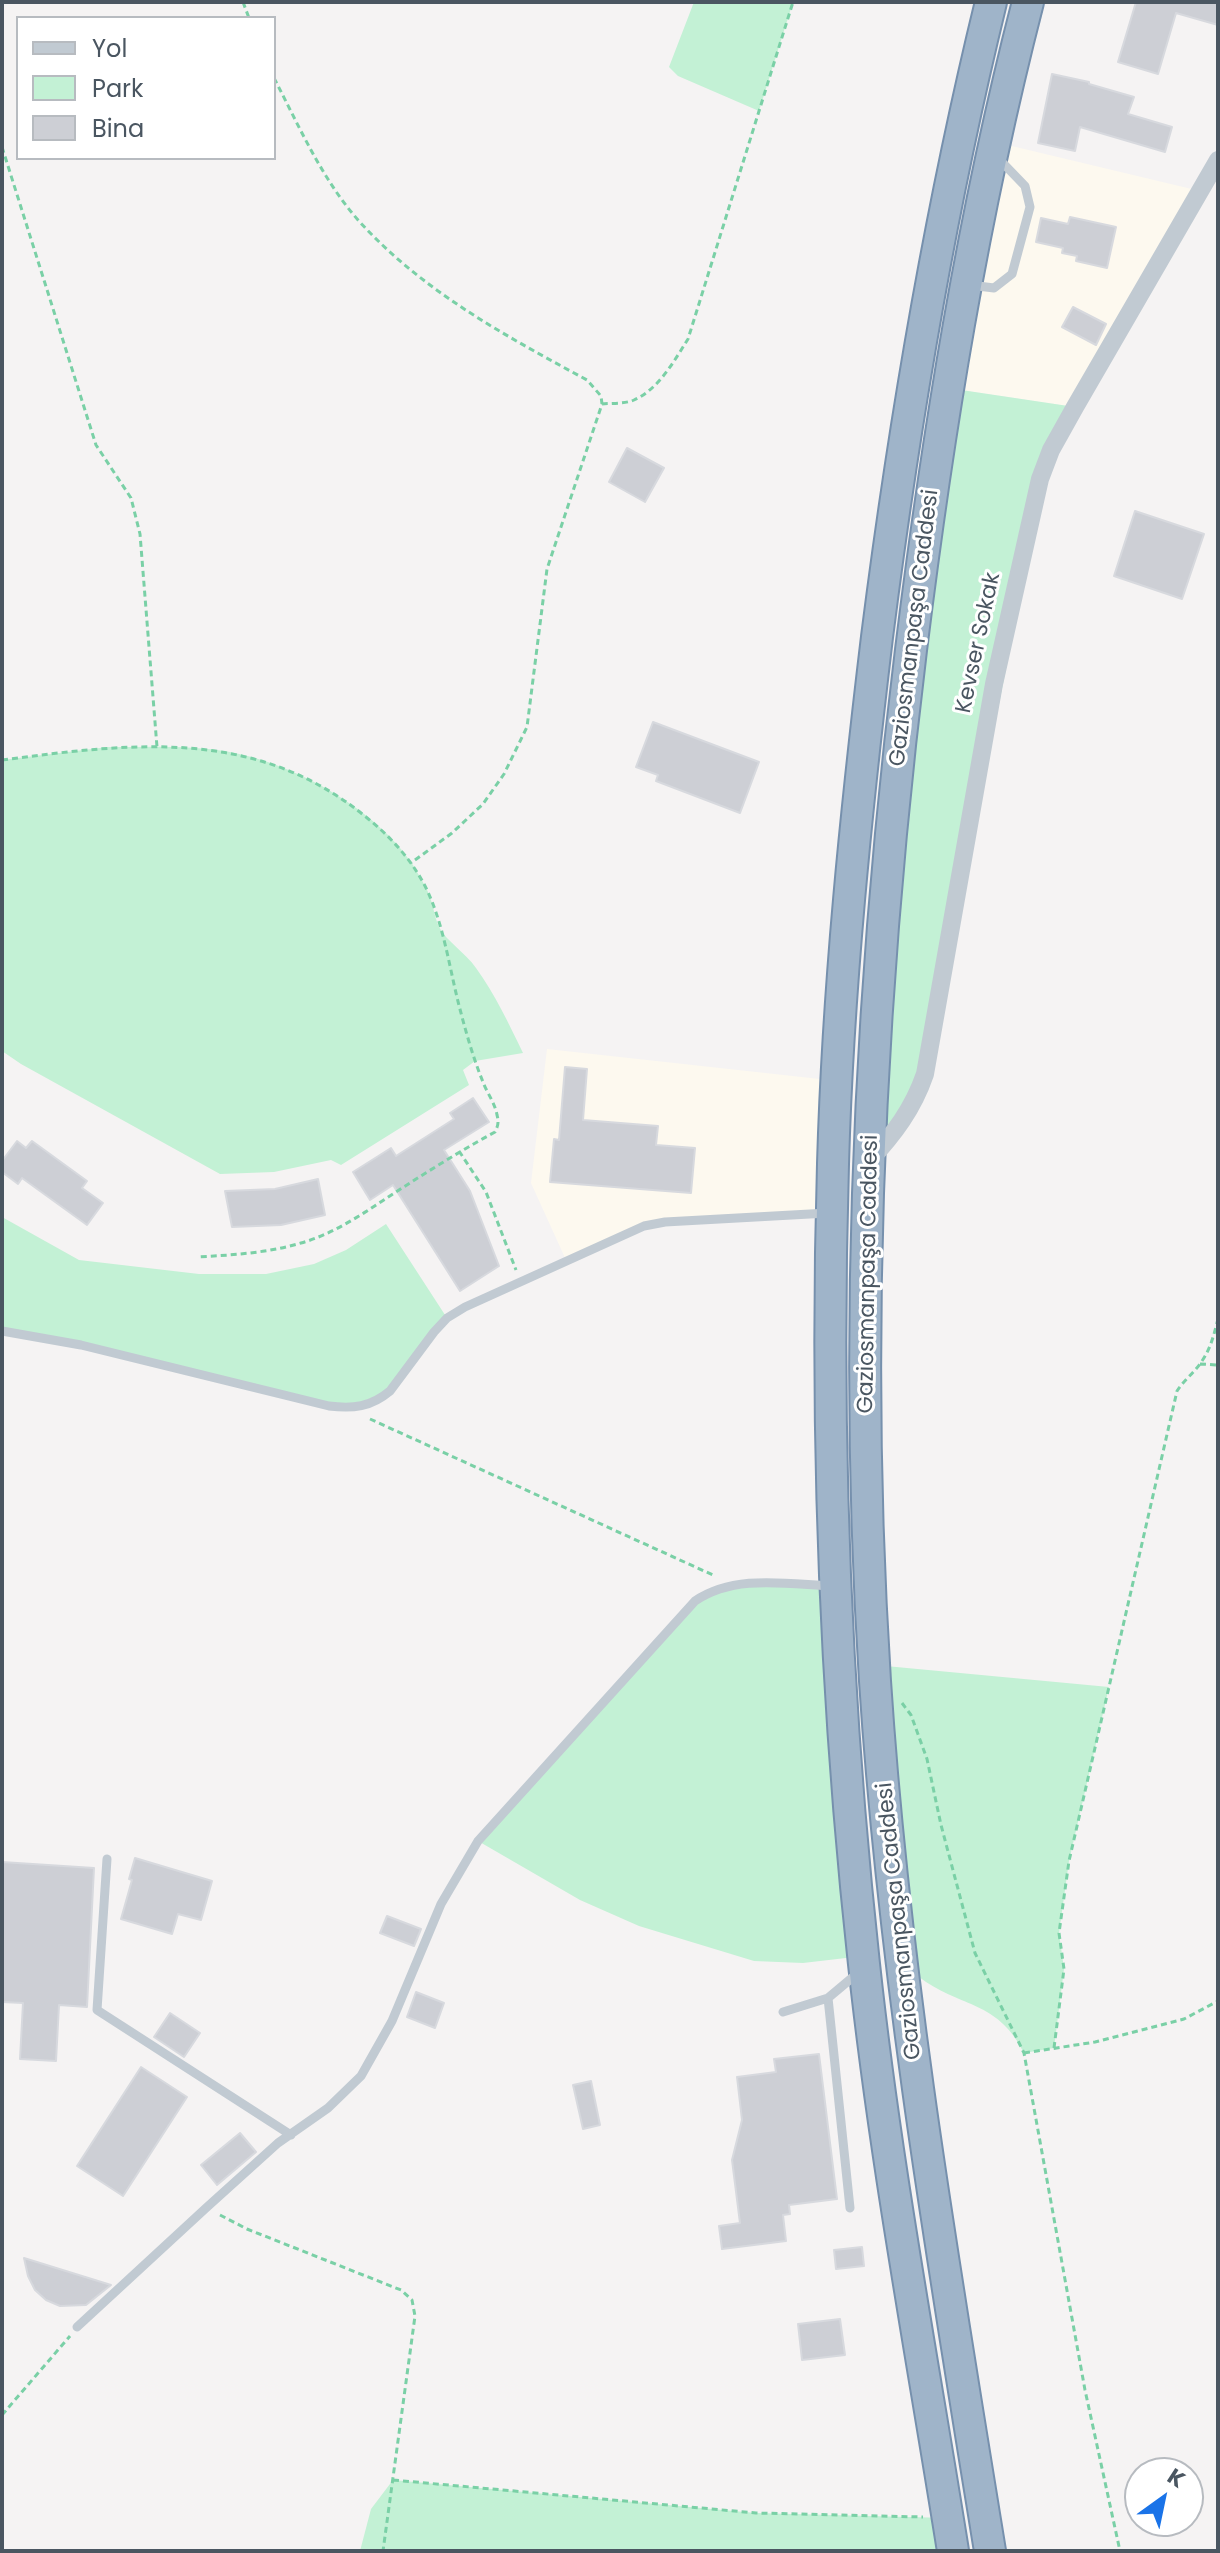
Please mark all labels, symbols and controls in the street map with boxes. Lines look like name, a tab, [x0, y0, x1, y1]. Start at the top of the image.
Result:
legend	[16, 16, 276, 160]
text: Yol	[92, 32, 127, 65]
text: Park	[92, 72, 143, 105]
text: Bina	[92, 112, 144, 145]
street label: Gaziosmanpaşa Caddesi	[885, 488, 945, 768]
street label: Kevser Sokak	[951, 570, 1007, 716]
street label: Gaziosmanpaşa Caddesi	[853, 1134, 885, 1414]
street label: Gaziosmanpaşa Caddesi	[872, 1781, 928, 2061]
north arrow	[1124, 2457, 1204, 2537]
text: K	[1161, 2461, 1191, 2495]

